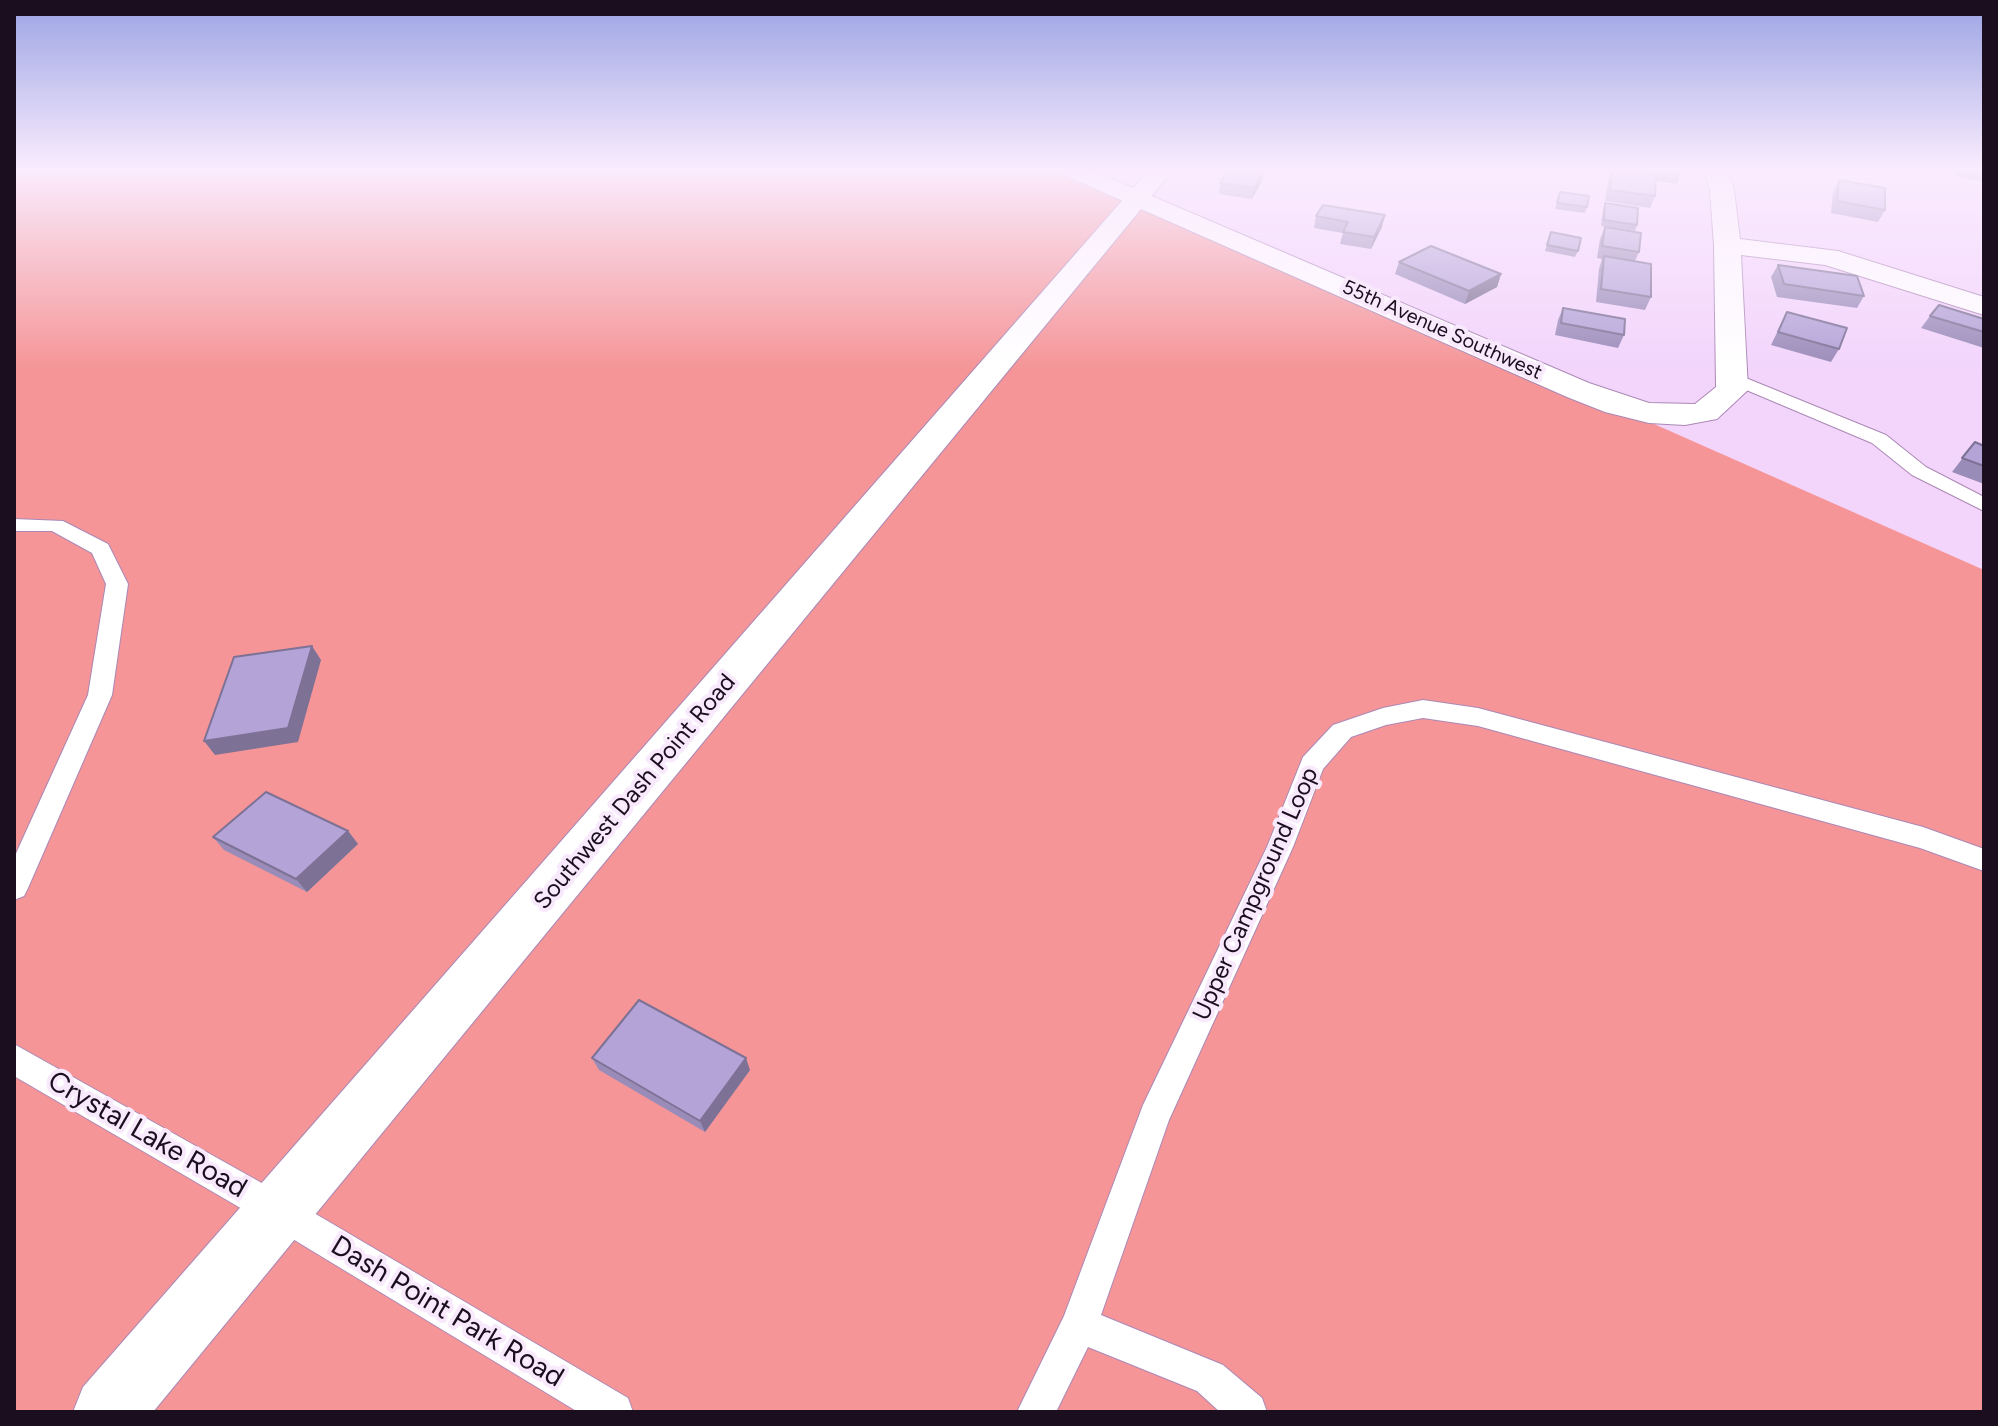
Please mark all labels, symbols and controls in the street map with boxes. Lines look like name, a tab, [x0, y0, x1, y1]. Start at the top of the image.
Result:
street label: 55th Avenue Southwest	[1338, 275, 1546, 385]
street label: Southwest Dash Point Road	[528, 669, 742, 915]
street label: Upper Campground Loop	[1187, 763, 1325, 1025]
street label: Crystal Lake Road	[42, 1064, 252, 1206]
street label: Dash Point Park Road	[325, 1229, 569, 1395]

